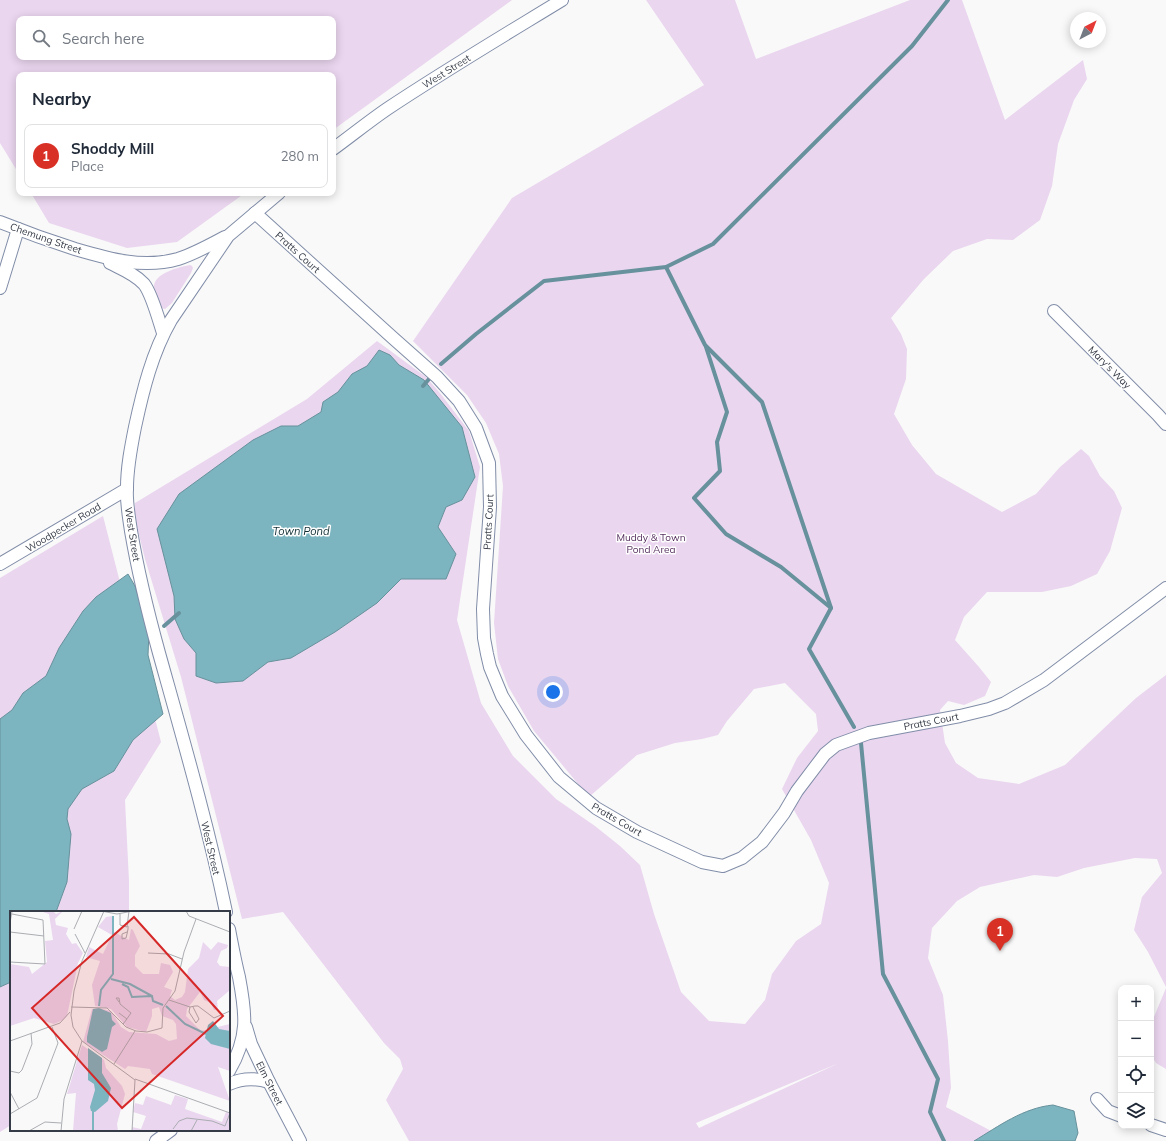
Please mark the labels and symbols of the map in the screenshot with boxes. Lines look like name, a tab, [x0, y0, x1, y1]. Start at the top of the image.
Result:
north arrow	[1070, 12, 1106, 48]
street label: West Street	[420, 51, 473, 91]
street label: Chemung Street	[8, 220, 84, 257]
street label: Pratts Court	[273, 229, 323, 276]
street label: Mary's Way	[1085, 343, 1134, 392]
street label: Pratts Court	[481, 493, 496, 550]
street label: Woodpecker Road	[23, 500, 103, 555]
street label: West Street	[122, 506, 143, 563]
water label: Town Pond	[272, 524, 330, 538]
park label: Muddy & Town Pond Area	[616, 531, 686, 556]
your location	[543, 682, 563, 702]
street label: Pratts Court	[902, 710, 960, 733]
street label: Pratts Court	[589, 800, 645, 839]
street label: West Street	[198, 820, 223, 877]
inset map	[10, 911, 230, 1131]
pin: 1	[987, 918, 1013, 951]
street label: Elm Street	[253, 1059, 286, 1108]

